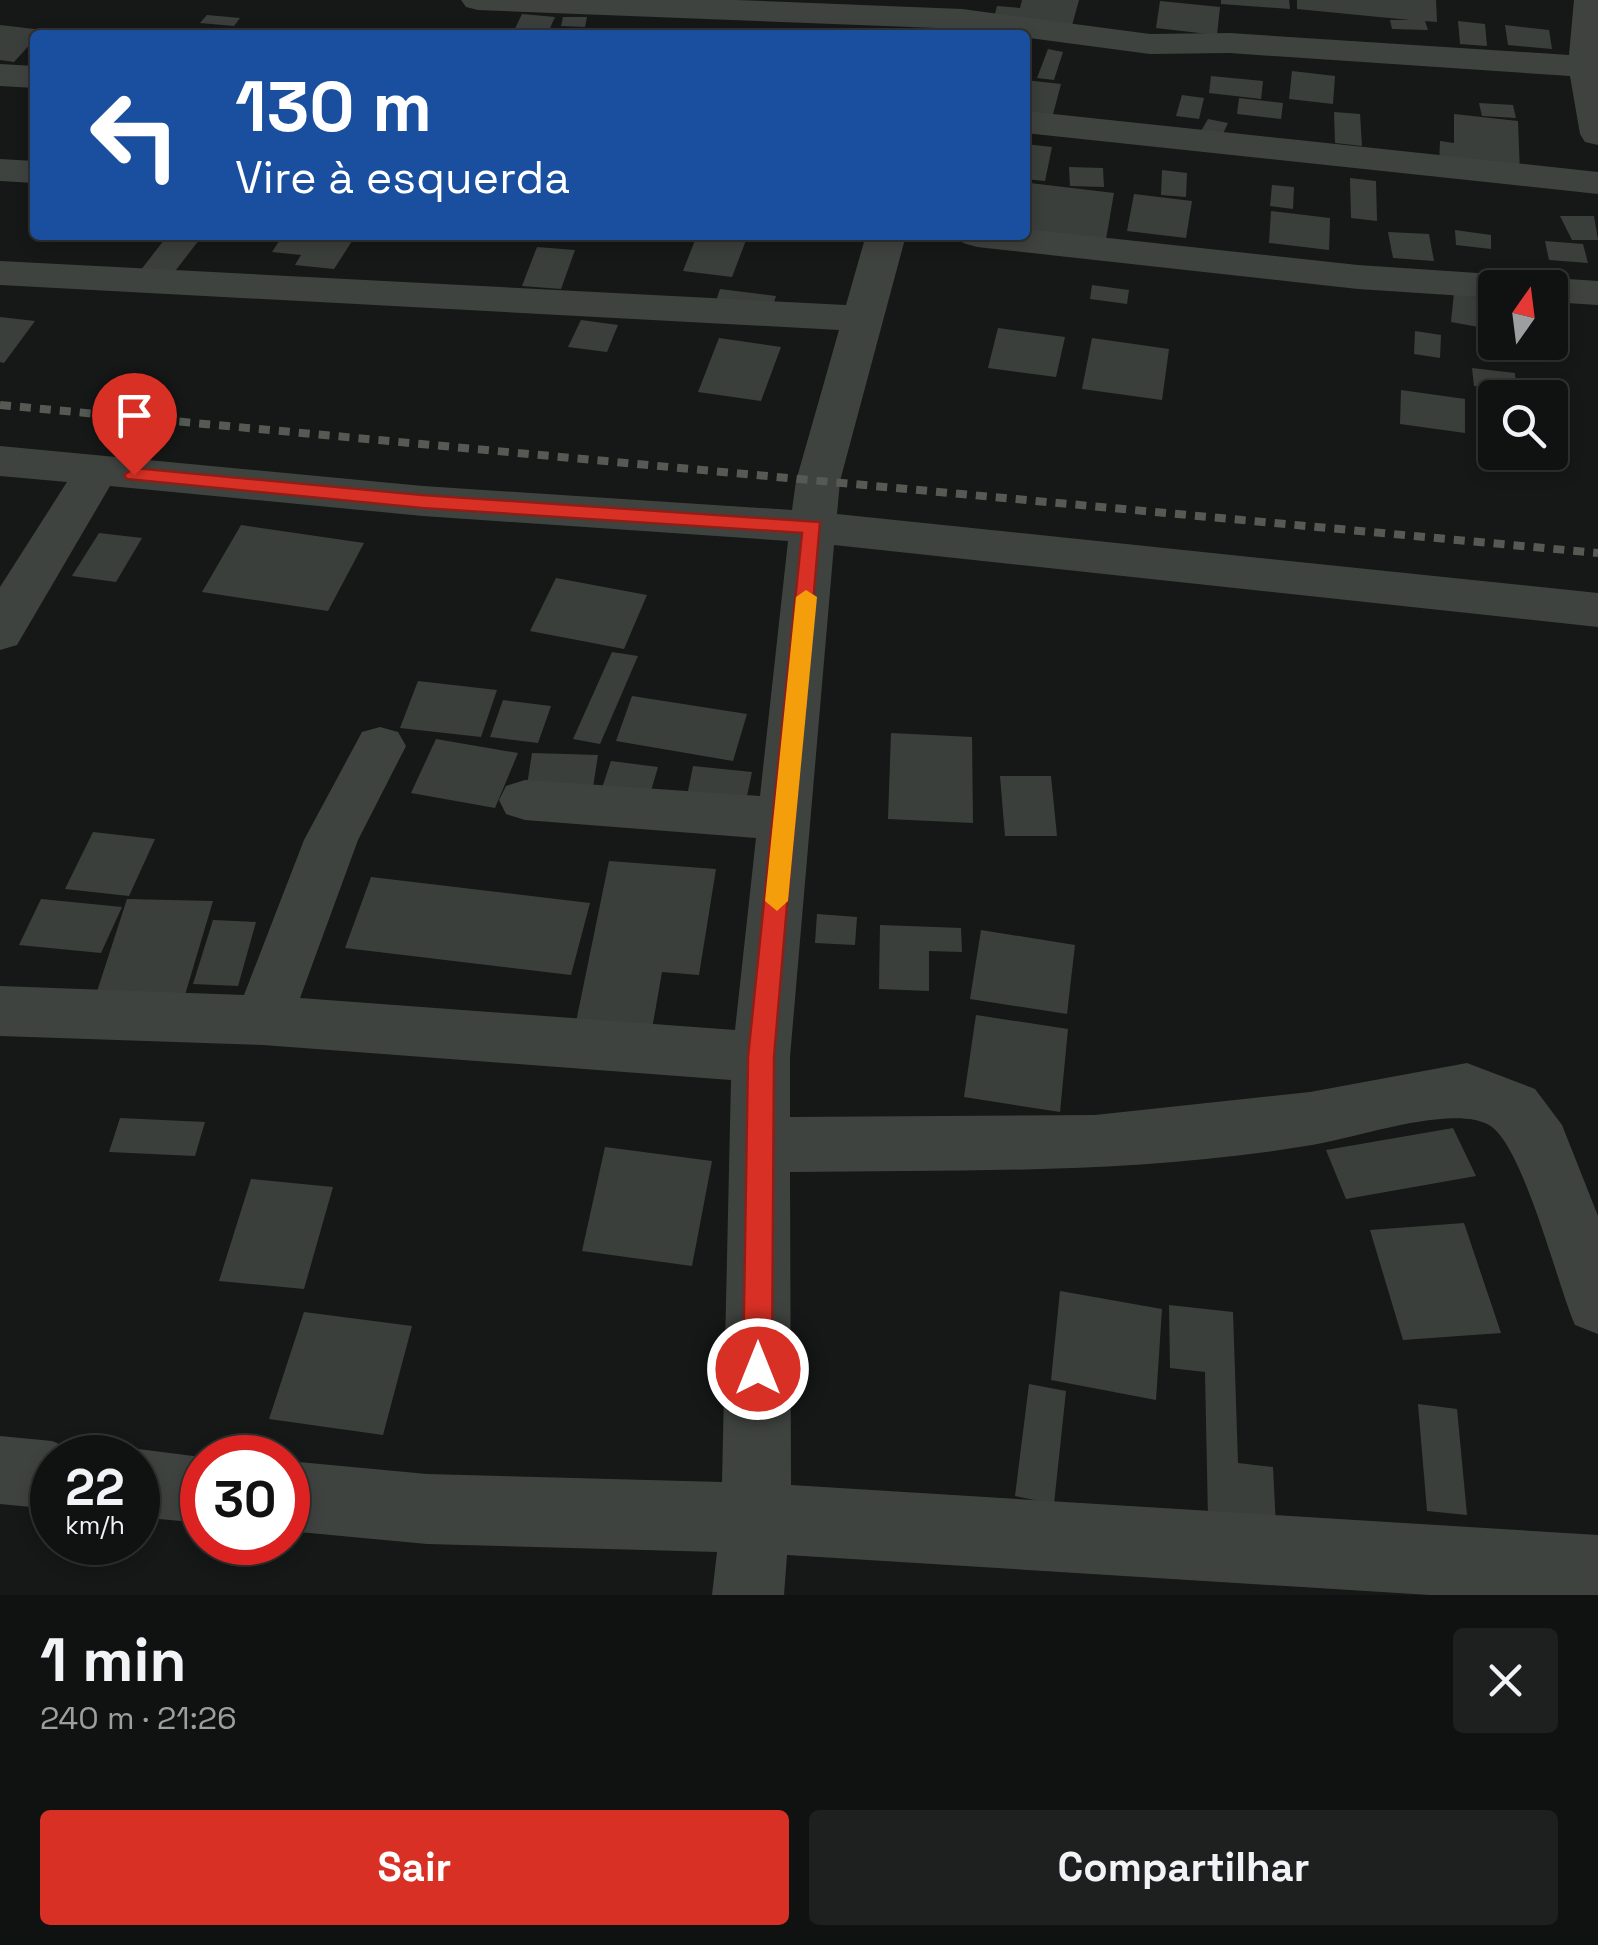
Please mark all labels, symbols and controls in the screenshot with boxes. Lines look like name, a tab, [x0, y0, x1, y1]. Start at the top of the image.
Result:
text: 130 m	[235, 62, 432, 151]
icon: left	[70, 70, 200, 200]
text: Vire à esquerda	[235, 149, 570, 206]
north arrow	[1478, 270, 1568, 360]
map controls	[1478, 270, 1568, 470]
pin	[92, 373, 177, 476]
button: search	[1478, 380, 1568, 470]
icon: arrive	[107, 388, 162, 443]
position arrow	[706, 1317, 810, 1421]
speed limit sign: 30	[180, 1435, 310, 1565]
text: 22	[65, 1456, 125, 1520]
text: km/h	[65, 1509, 125, 1541]
text: 1 min	[40, 1622, 187, 1699]
button: close	[1453, 1628, 1558, 1733]
text: 240 m · 21:26	[40, 1698, 237, 1738]
button: Sair	[40, 1810, 789, 1925]
button: Compartilhar	[809, 1810, 1558, 1925]

